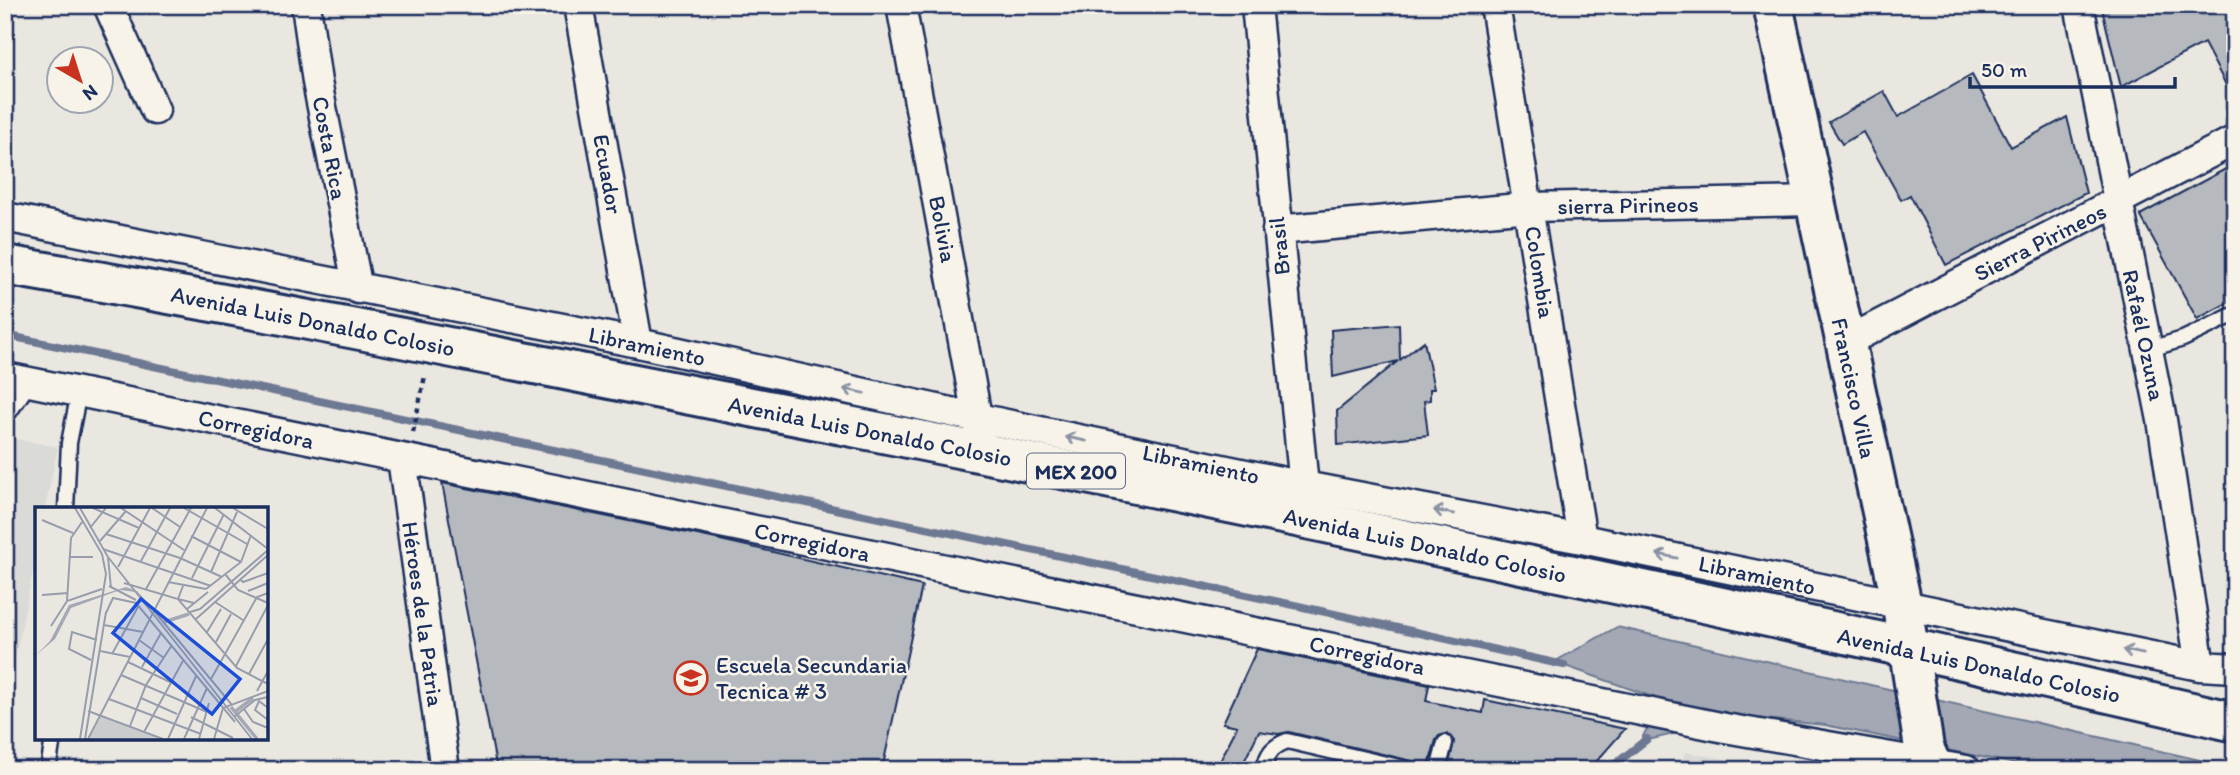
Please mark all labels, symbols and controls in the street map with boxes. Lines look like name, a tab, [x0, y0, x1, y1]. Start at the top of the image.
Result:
north arrow	[46, 46, 116, 116]
scale bar	[1970, 46, 2175, 90]
text: 50 m	[1981, 57, 2028, 82]
text: N	[78, 80, 103, 106]
street label: Costa Rica	[306, 94, 354, 202]
street label: Ecuador	[587, 132, 629, 216]
street label: sierra Pirineos	[1557, 190, 1699, 220]
street label: Bolivia	[923, 193, 963, 265]
street label: Sierra Pirineos	[1969, 197, 2111, 287]
street label: Brasil	[1262, 215, 1296, 277]
street label: Colombia	[1519, 224, 1561, 320]
street label: Rafaél Ozuna	[2116, 267, 2172, 403]
street label: Avenida Luis Donaldo Colosio	[169, 280, 457, 362]
street label: Francisco Villa	[1825, 315, 1883, 461]
street label: Libramiento	[586, 320, 708, 372]
one-way arrow	[843, 384, 866, 397]
street label: Avenida Luis Donaldo Colosio	[726, 390, 1014, 472]
street label: Corregidora	[196, 403, 316, 455]
one-way arrow	[1065, 431, 1088, 445]
street label: Libramiento	[1140, 438, 1262, 490]
road number: MEX 200	[1027, 454, 1125, 489]
street label: Avenida Luis Donaldo Colosio	[1281, 501, 1569, 589]
one-way arrow	[1433, 505, 1456, 519]
inset map	[35, 507, 268, 740]
street label: Corregidora	[752, 516, 872, 568]
street label: Héroes de la Patria	[396, 520, 450, 708]
one-way arrow	[1656, 549, 1679, 563]
street label: Libramiento	[1696, 549, 1818, 601]
street label: Avenida Luis Donaldo Colosio	[1835, 621, 2123, 709]
street label: Corregidora	[1307, 629, 1427, 681]
one-way arrow	[2122, 645, 2145, 659]
place label: Escuela Secundaria Tecnica # 3	[716, 651, 907, 705]
school or university icon: Escuela Secundaria Tecnica # 3	[672, 659, 710, 697]

